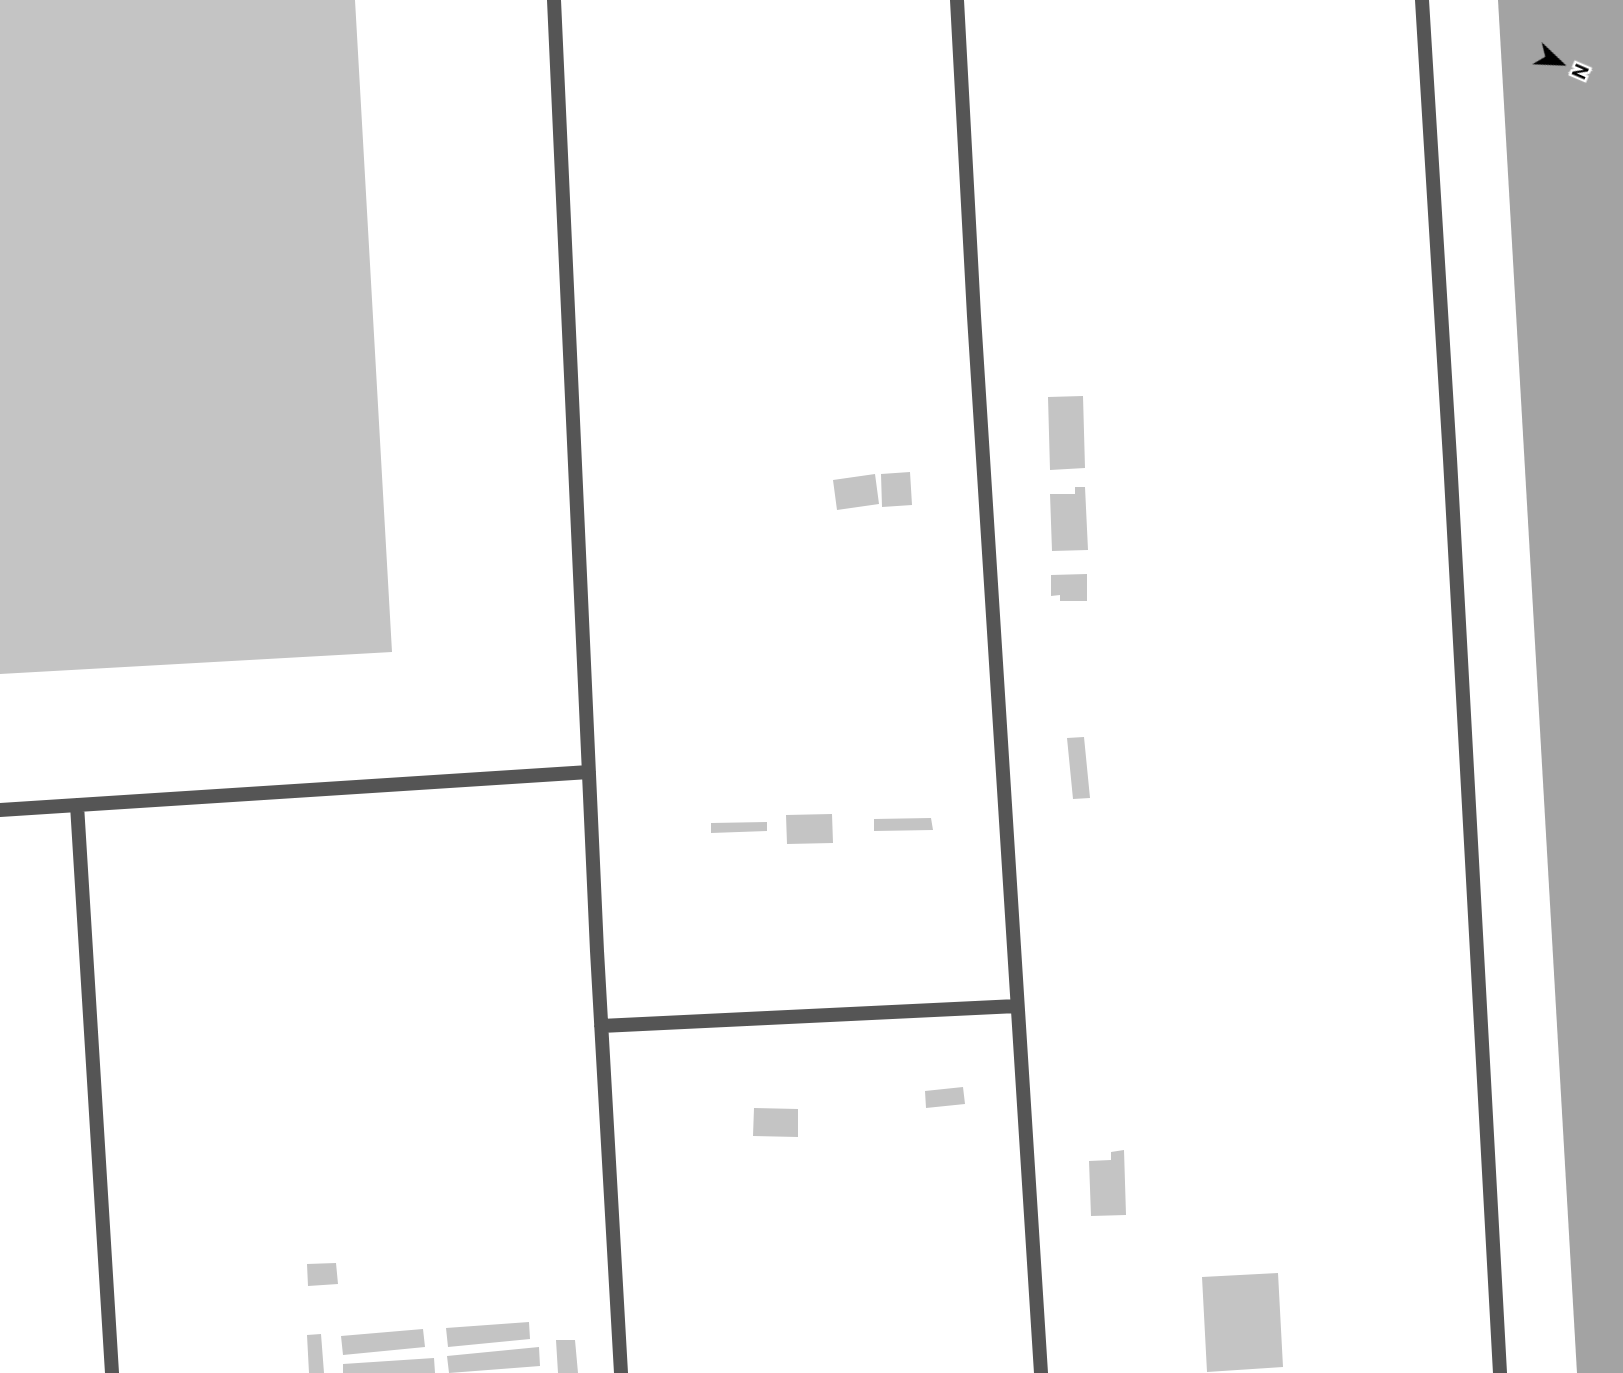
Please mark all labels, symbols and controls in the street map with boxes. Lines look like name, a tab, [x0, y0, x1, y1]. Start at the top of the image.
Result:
north arrow	[1525, 28, 1595, 98]
text: N	[1566, 60, 1594, 83]

